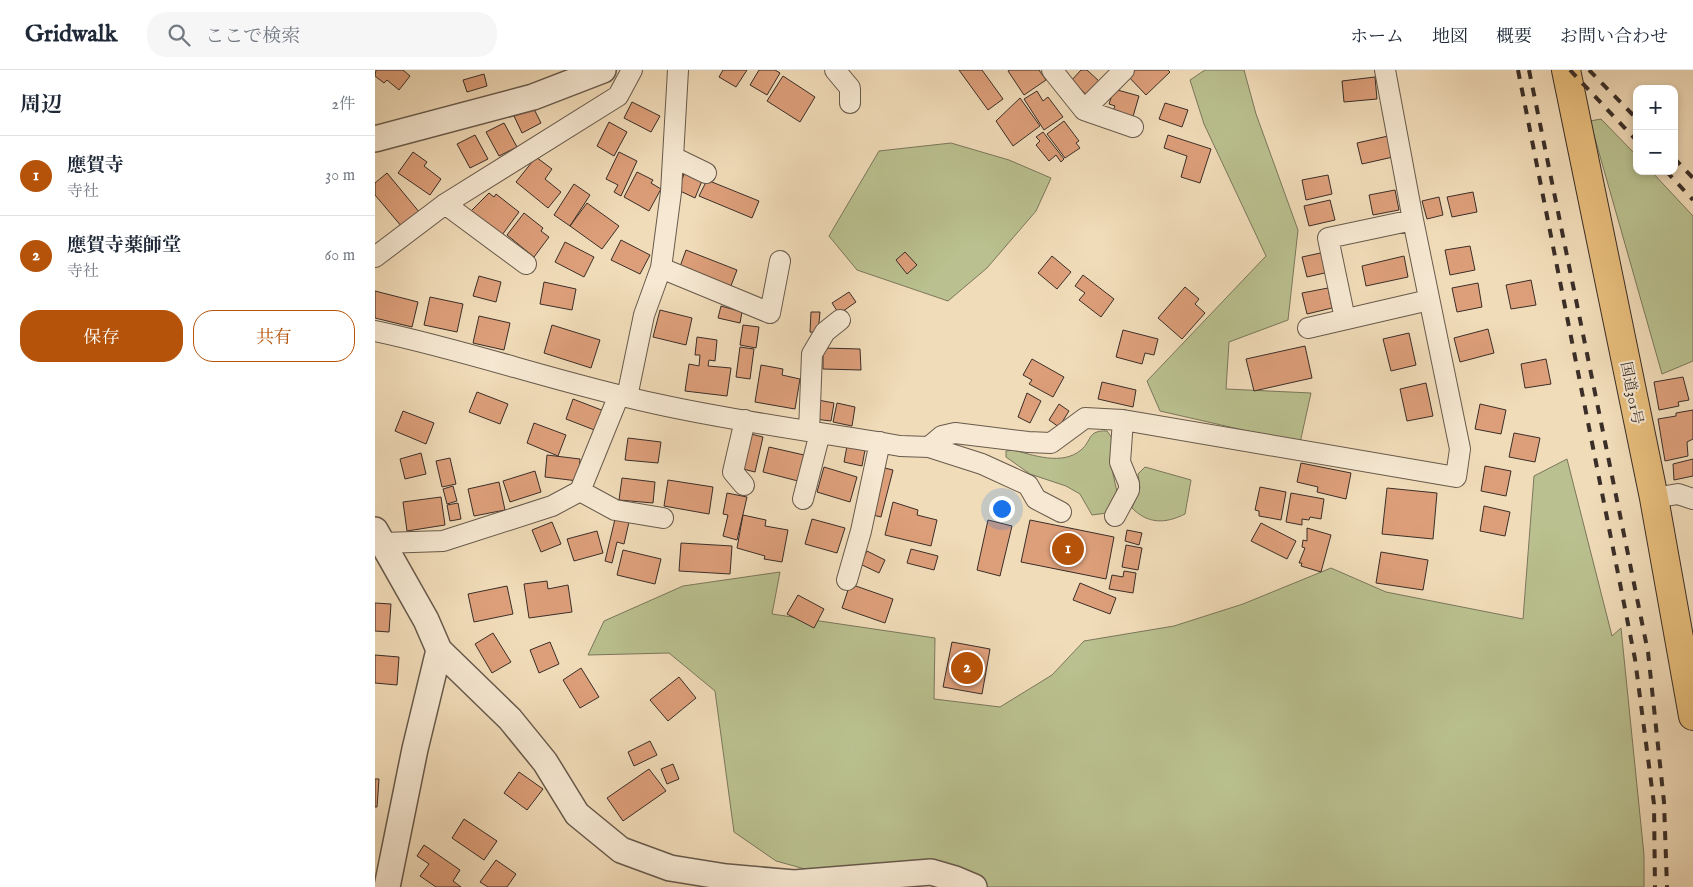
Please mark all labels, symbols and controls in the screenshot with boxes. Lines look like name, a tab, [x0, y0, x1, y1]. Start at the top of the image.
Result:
search box	[147, 12, 497, 57]
text: Gridwalk	[25, 19, 117, 50]
icon: search	[165, 21, 193, 49]
text: ここで検索	[205, 25, 300, 49]
text: ホーム	[1350, 26, 1404, 49]
text: 地図	[1432, 26, 1468, 49]
text: 概要	[1496, 26, 1532, 49]
text: お問い合わせ	[1560, 26, 1668, 49]
map controls	[1633, 85, 1678, 175]
button: +	[1633, 85, 1678, 130]
text: 周辺	[20, 92, 62, 119]
text: 2件	[331, 95, 355, 115]
button: −	[1633, 130, 1678, 175]
text: 應賀寺	[67, 154, 124, 178]
text: 1	[33, 166, 39, 186]
text: 30 m	[325, 166, 355, 186]
text: 寺社	[67, 182, 99, 202]
text: 應賀寺薬師堂	[67, 234, 181, 258]
text: 2	[32, 246, 40, 266]
text: 60 m	[325, 246, 355, 266]
text: 寺社	[67, 262, 99, 282]
button: 保存	[20, 310, 183, 362]
button: 共有	[193, 310, 355, 362]
street label: 国道301号	[1616, 360, 1647, 426]
your location	[989, 496, 1015, 522]
pin: 1	[1052, 530, 1084, 568]
pin: 2	[951, 649, 983, 687]

